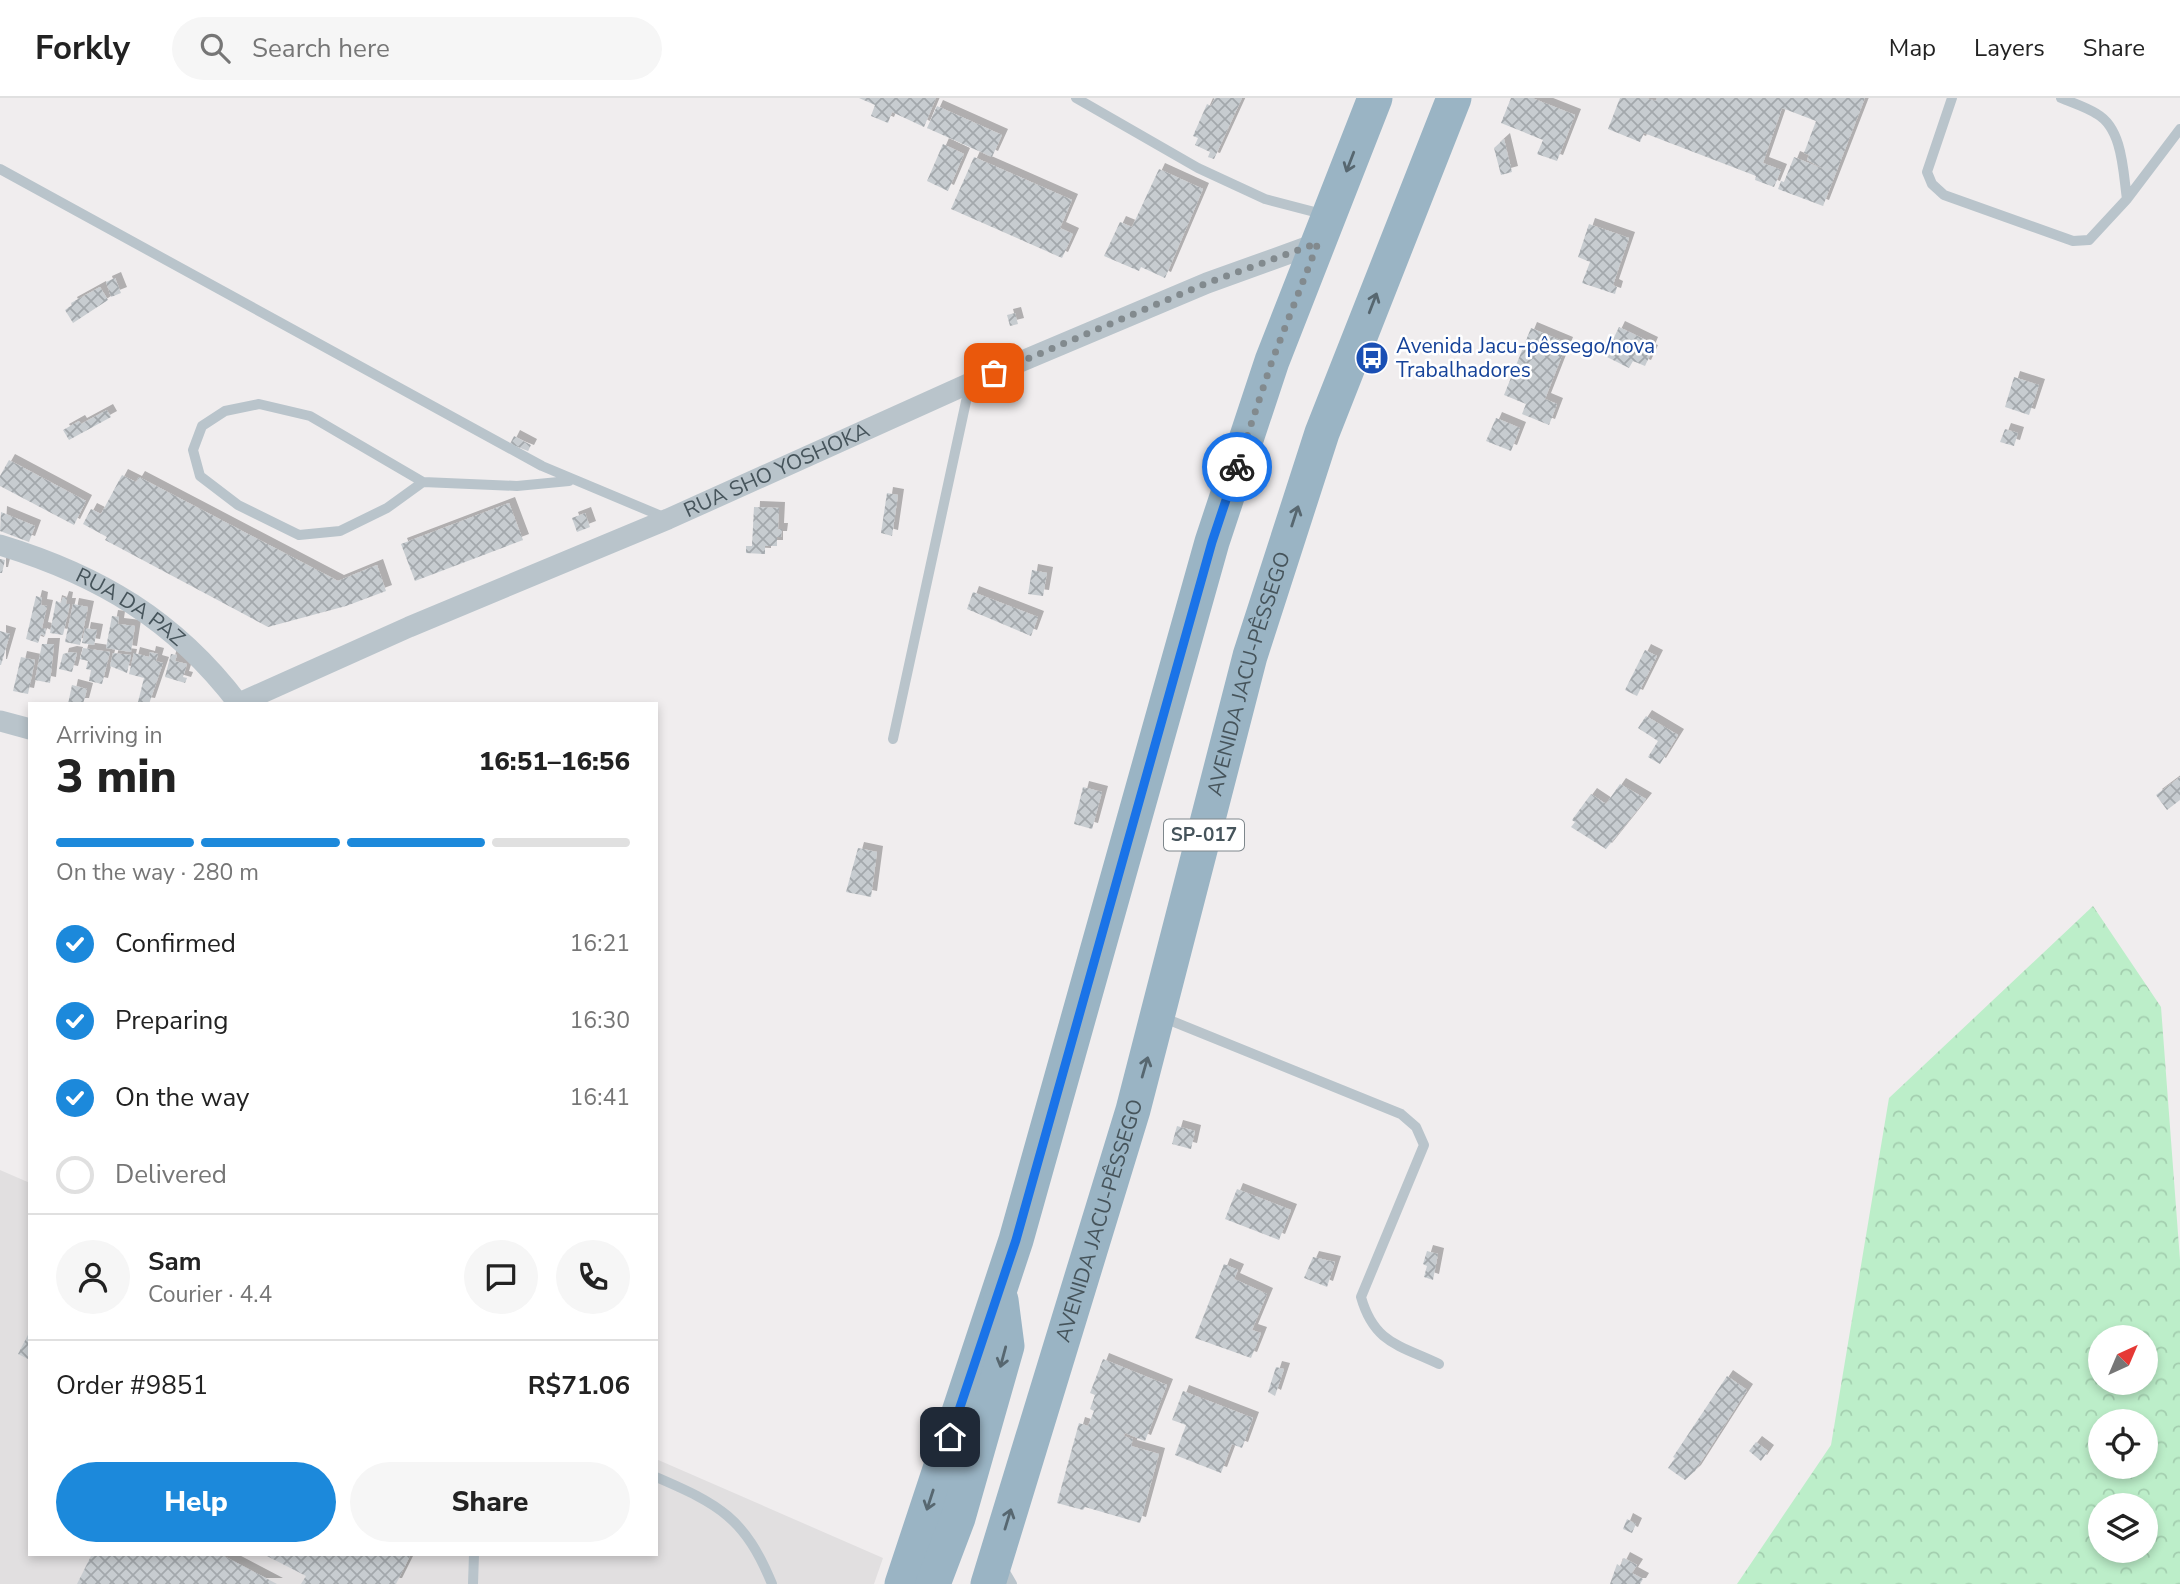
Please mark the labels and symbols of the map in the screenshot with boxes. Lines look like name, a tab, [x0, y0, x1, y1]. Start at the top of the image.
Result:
one-way arrow	[1342, 150, 1355, 172]
one-way arrow	[1368, 292, 1381, 314]
place label: Avenida Jacu-pêssego/nova Trabalhadores	[1396, 332, 1655, 384]
bus stop icon: Avenida Jacu-pêssego/nova Trabalhadores	[1353, 339, 1391, 377]
pin	[964, 343, 1024, 403]
street label: RUA SHO YOSHOKA	[679, 416, 874, 524]
courier	[1202, 432, 1272, 502]
one-way arrow	[1290, 506, 1302, 528]
street label: AVENIDA JACU-PÊSSEGO	[1201, 548, 1297, 799]
street label: RUA DA PAZ	[71, 561, 191, 652]
road number: SP-017	[1164, 820, 1244, 850]
one-way arrow	[1140, 1056, 1153, 1078]
street label: AVENIDA JACU-PÊSSEGO	[1049, 1096, 1149, 1346]
north arrow	[2088, 1325, 2158, 1395]
one-way arrow	[996, 1345, 1009, 1368]
pin	[920, 1407, 980, 1467]
one-way arrow	[922, 1488, 935, 1510]
one-way arrow	[1003, 1508, 1015, 1530]

